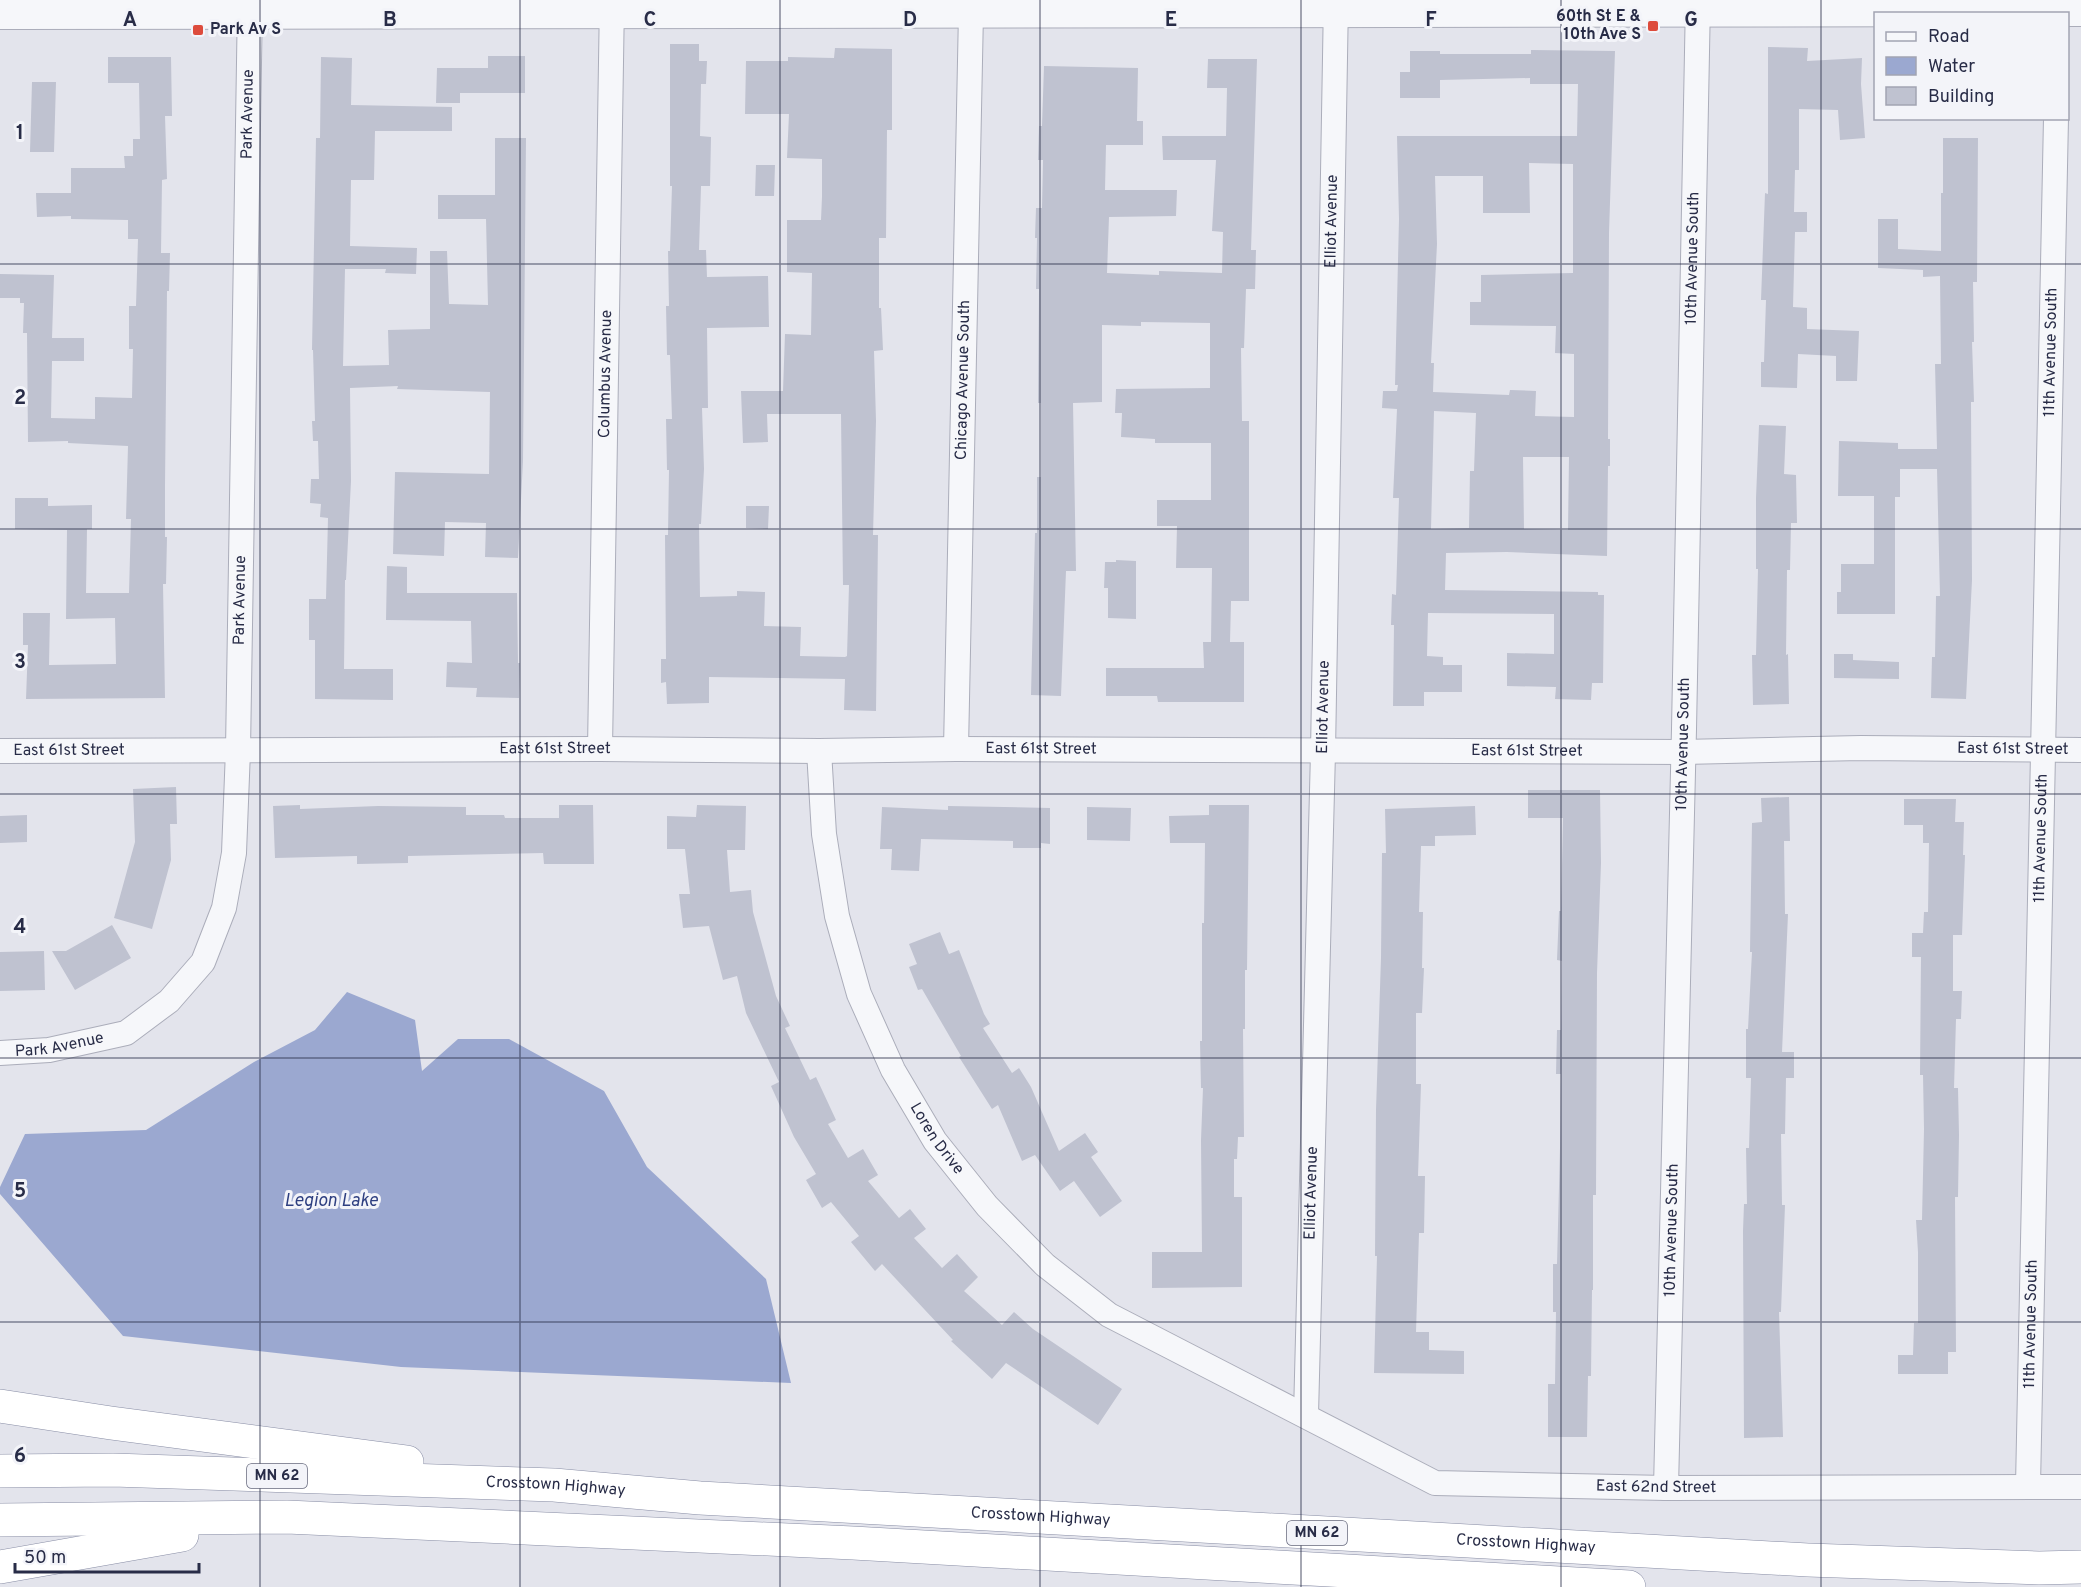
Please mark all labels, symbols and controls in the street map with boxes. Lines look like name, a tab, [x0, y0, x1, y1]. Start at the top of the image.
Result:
place label: 60th St E & 10th Ave S	[1556, 7, 1641, 45]
text: A	[123, 8, 137, 34]
text: B	[383, 8, 397, 34]
text: C	[644, 8, 656, 34]
text: D	[903, 8, 917, 34]
text: E	[1165, 8, 1177, 34]
text: F	[1425, 8, 1437, 34]
text: G	[1684, 8, 1698, 34]
legend	[1874, 12, 2069, 120]
marker: 60th St E & 10th Ave S	[1646, 19, 1660, 33]
place label: Park Av S	[210, 20, 281, 40]
marker: Park Av S	[191, 23, 205, 37]
text: Road	[1928, 26, 1970, 49]
text: Water	[1928, 56, 1975, 79]
street label: Park Avenue	[237, 69, 259, 159]
text: Building	[1928, 86, 1994, 109]
text: 1	[16, 121, 24, 147]
street label: Elliot Avenue	[1321, 174, 1343, 268]
street label: 10th Avenue South	[1682, 191, 1704, 325]
street label: 11th Avenue South	[2040, 287, 2063, 417]
street label: Chicago Avenue South	[952, 300, 975, 460]
street label: Columbus Avenue	[595, 310, 617, 438]
text: 2	[14, 386, 26, 412]
street label: Park Avenue	[230, 555, 251, 645]
text: 3	[14, 650, 26, 676]
street label: Elliot Avenue	[1313, 660, 1335, 754]
street label: 10th Avenue South	[1672, 677, 1695, 811]
street label: East 61st Street	[499, 739, 611, 759]
street label: East 61st Street	[985, 739, 1097, 760]
street label: East 61st Street	[1957, 739, 2069, 760]
street label: East 61st Street	[13, 741, 125, 761]
street label: East 61st Street	[1471, 741, 1583, 762]
street label: 11th Avenue South	[2030, 773, 2053, 903]
text: 4	[14, 915, 26, 941]
street label: Park Avenue	[15, 1028, 106, 1062]
street label: Loren Drive	[905, 1099, 968, 1179]
street label: Elliot Avenue	[1300, 1146, 1323, 1240]
street label: 10th Avenue South	[1661, 1163, 1684, 1297]
text: 5	[14, 1179, 26, 1205]
water label: Legion Lake	[284, 1190, 378, 1213]
street label: 11th Avenue South	[2020, 1259, 2043, 1389]
text: 6	[14, 1444, 26, 1470]
road number: MN 62	[247, 1464, 307, 1488]
street label: Crosstown Highway	[485, 1473, 626, 1501]
street label: East 62nd Street	[1596, 1476, 1716, 1498]
street label: Crosstown Highway	[970, 1503, 1111, 1531]
road number: MN 62	[1287, 1521, 1347, 1545]
street label: Crosstown Highway	[1455, 1530, 1596, 1558]
scale bar	[15, 1536, 200, 1574]
text: 50 m	[24, 1547, 66, 1570]

